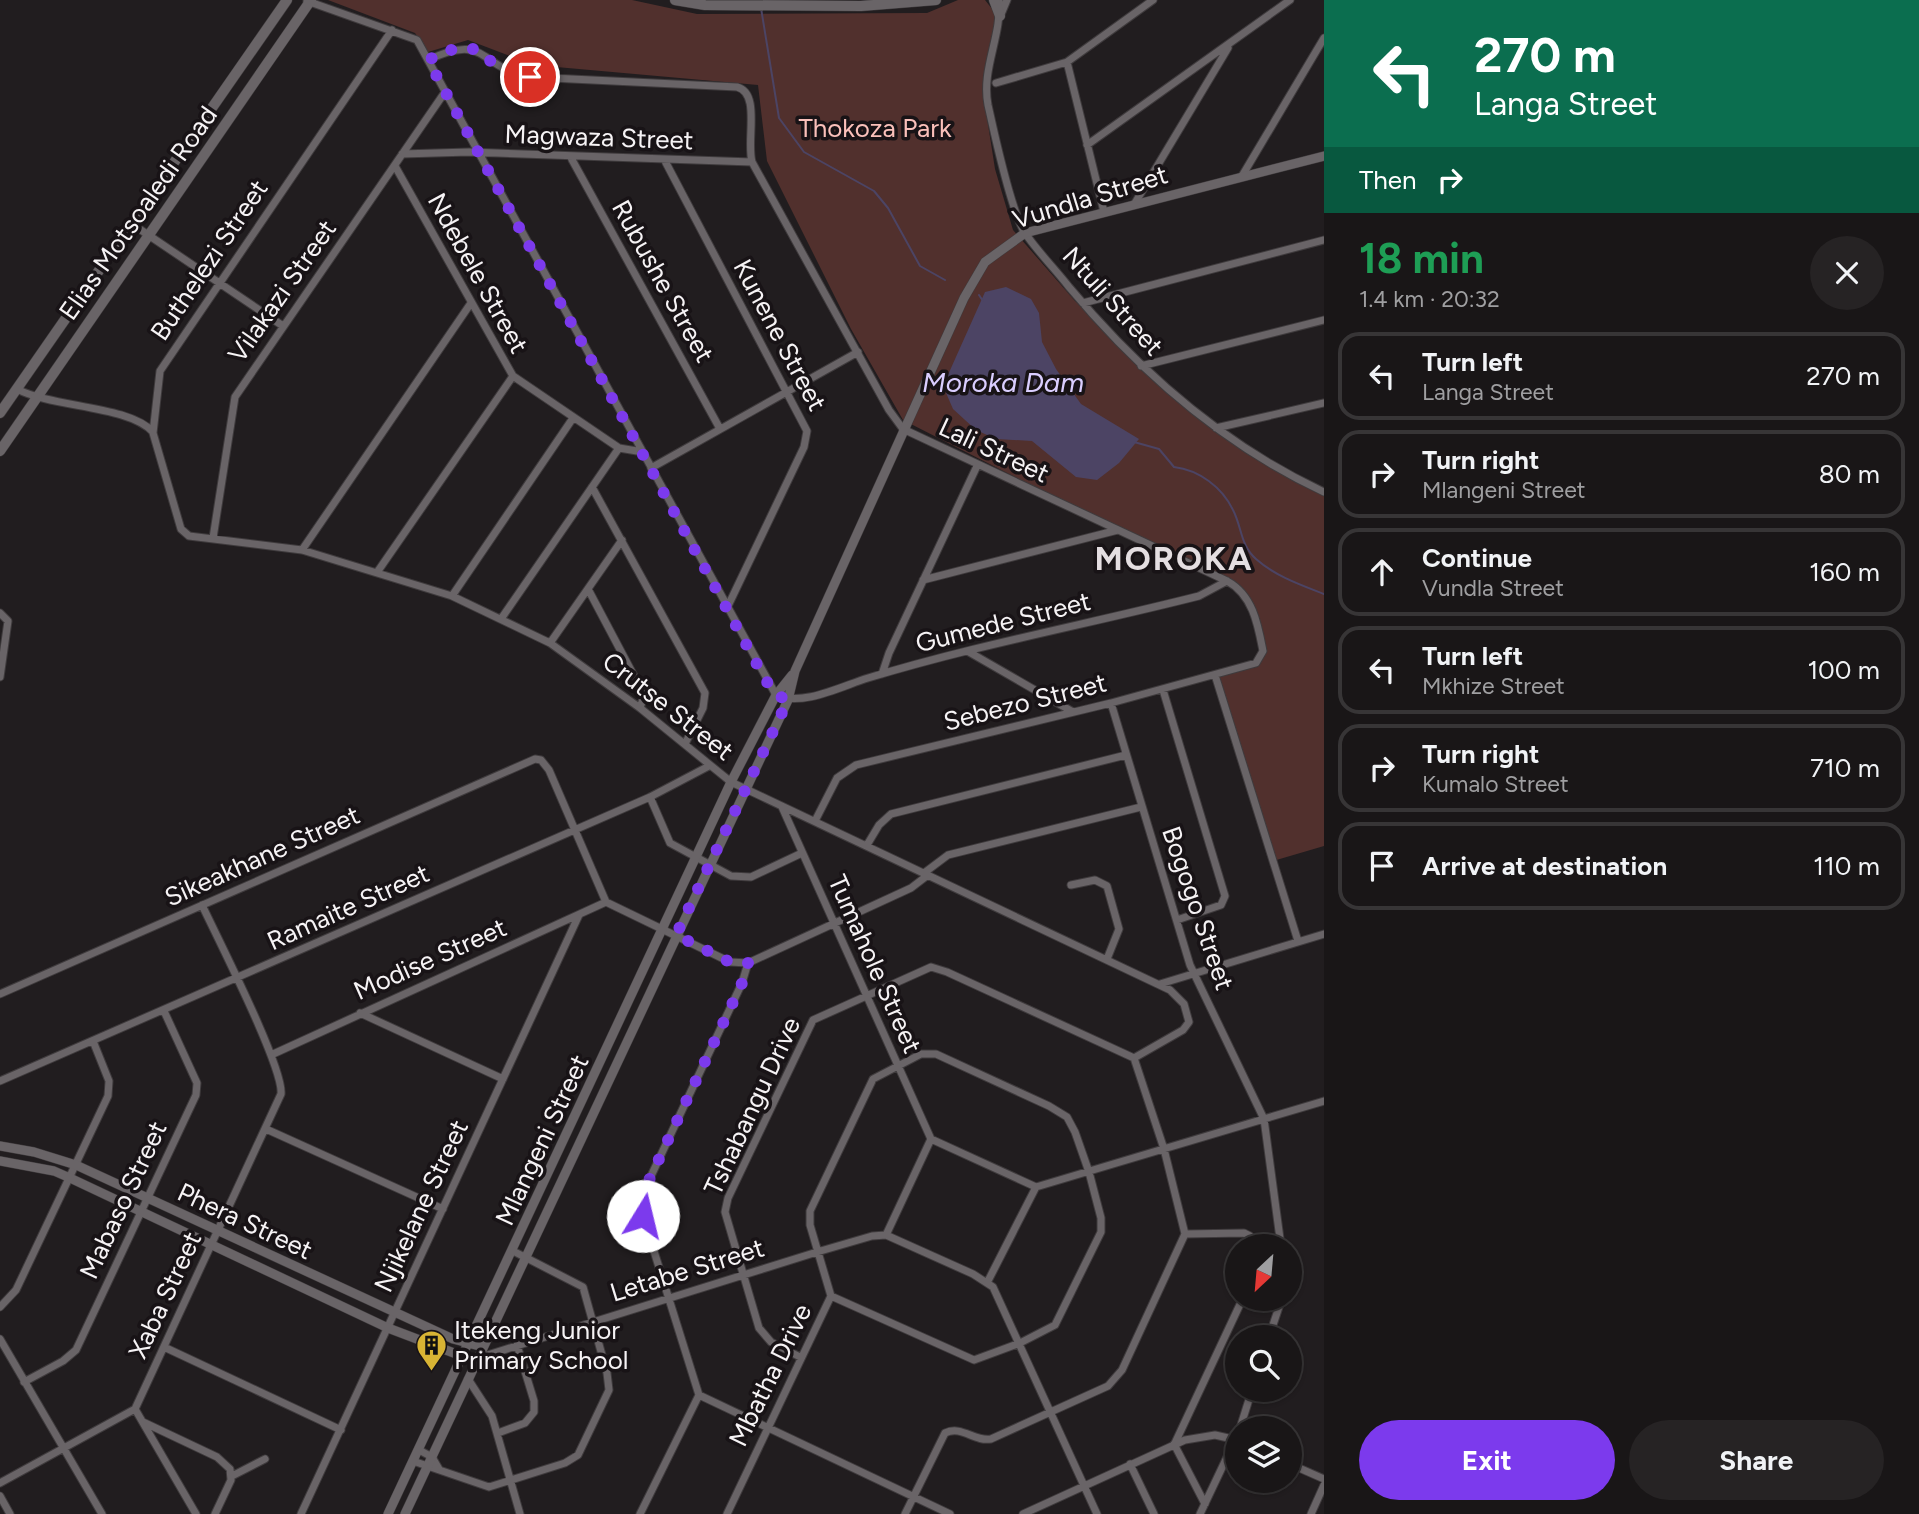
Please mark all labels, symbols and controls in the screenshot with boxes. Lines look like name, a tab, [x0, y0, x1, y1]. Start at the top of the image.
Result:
text: 270 m	[1474, 25, 1616, 84]
icon: left	[1359, 28, 1450, 119]
pin	[500, 47, 560, 107]
icon: arrive	[511, 58, 549, 96]
text: Langa Street	[1474, 85, 1657, 123]
street label: Elias Motsoaledi Road	[52, 100, 224, 326]
park label: Thokoza Park	[798, 112, 952, 144]
street label: Magwaza Street	[504, 118, 694, 156]
street label: Vundla Street	[1009, 158, 1172, 236]
icon: right	[1431, 161, 1469, 199]
text: Then	[1359, 164, 1417, 196]
street label: Buthelezi Street	[143, 173, 275, 346]
street label: Ndebele Street	[421, 187, 535, 359]
street label: Rubushe Street	[605, 194, 721, 368]
street label: Vilakazi Street	[221, 213, 343, 368]
text: 18 min	[1359, 233, 1484, 284]
button: close	[1810, 236, 1884, 310]
street label: Ntuli Street	[1056, 240, 1170, 362]
street label: Kunene Street	[727, 254, 833, 416]
text: 1.4 km · 20:32	[1359, 285, 1500, 313]
text: Turn left	[1422, 346, 1523, 378]
icon: left	[1363, 357, 1401, 395]
text: 270 m	[1806, 360, 1880, 392]
water label: Moroka Dam	[922, 365, 1084, 399]
text: Langa Street	[1422, 378, 1554, 406]
street label: Lali Street	[934, 411, 1054, 489]
text: Turn right	[1422, 444, 1539, 476]
icon: right	[1363, 455, 1401, 493]
text: 80 m	[1819, 458, 1880, 490]
text: Mlangeni Street	[1422, 476, 1585, 504]
district label: MOROKA	[1094, 539, 1254, 578]
text: Continue	[1422, 542, 1532, 574]
icon: ahead	[1363, 553, 1401, 591]
text: 160 m	[1809, 556, 1880, 588]
text: Vundla Street	[1422, 574, 1564, 602]
street label: Gumede Street	[912, 585, 1094, 659]
text: Turn left	[1422, 640, 1523, 672]
street label: Crutse Street	[596, 645, 740, 767]
icon: left	[1363, 651, 1401, 689]
text: 100 m	[1807, 654, 1880, 686]
street label: Sebezo Street	[940, 666, 1110, 738]
text: Mkhize Street	[1422, 672, 1565, 700]
text: Turn right	[1422, 738, 1539, 770]
icon: right	[1363, 749, 1401, 787]
text: 710 m	[1810, 752, 1880, 784]
text: Kumalo Street	[1422, 770, 1569, 798]
street label: Sikeakhane Street	[160, 799, 365, 913]
street label: Bogogo Street	[1155, 822, 1241, 994]
icon: arrive	[1363, 847, 1401, 885]
text: Arrive at destination	[1422, 850, 1667, 882]
text: 110 m	[1813, 850, 1880, 882]
street label: Ramaite Street	[262, 857, 434, 957]
street label: Tumahole Street	[821, 870, 929, 1058]
street label: Modise Street	[349, 911, 512, 1007]
street label: Tshabangu Drive	[697, 1012, 807, 1200]
street label: Mlangeni Street	[488, 1049, 596, 1230]
street label: Njikelane Street	[367, 1115, 475, 1297]
street label: Mabaso Street	[73, 1116, 174, 1284]
street label: Phera Street	[173, 1176, 318, 1266]
position arrow	[606, 1179, 680, 1253]
street label: Xaba Street	[122, 1226, 208, 1364]
street label: Letabe Street	[606, 1231, 768, 1309]
north arrow	[1225, 1234, 1302, 1311]
map controls	[1225, 1234, 1302, 1493]
street label: Mbatha Drive	[722, 1298, 818, 1452]
place label: Itekeng Junior Primary School	[454, 1314, 628, 1376]
button: search	[1225, 1325, 1302, 1402]
building icon: Itekeng Junior Primary School	[414, 1328, 448, 1372]
button: layers	[1225, 1416, 1302, 1493]
button: Exit	[1359, 1420, 1615, 1500]
button: Share	[1629, 1420, 1884, 1500]

